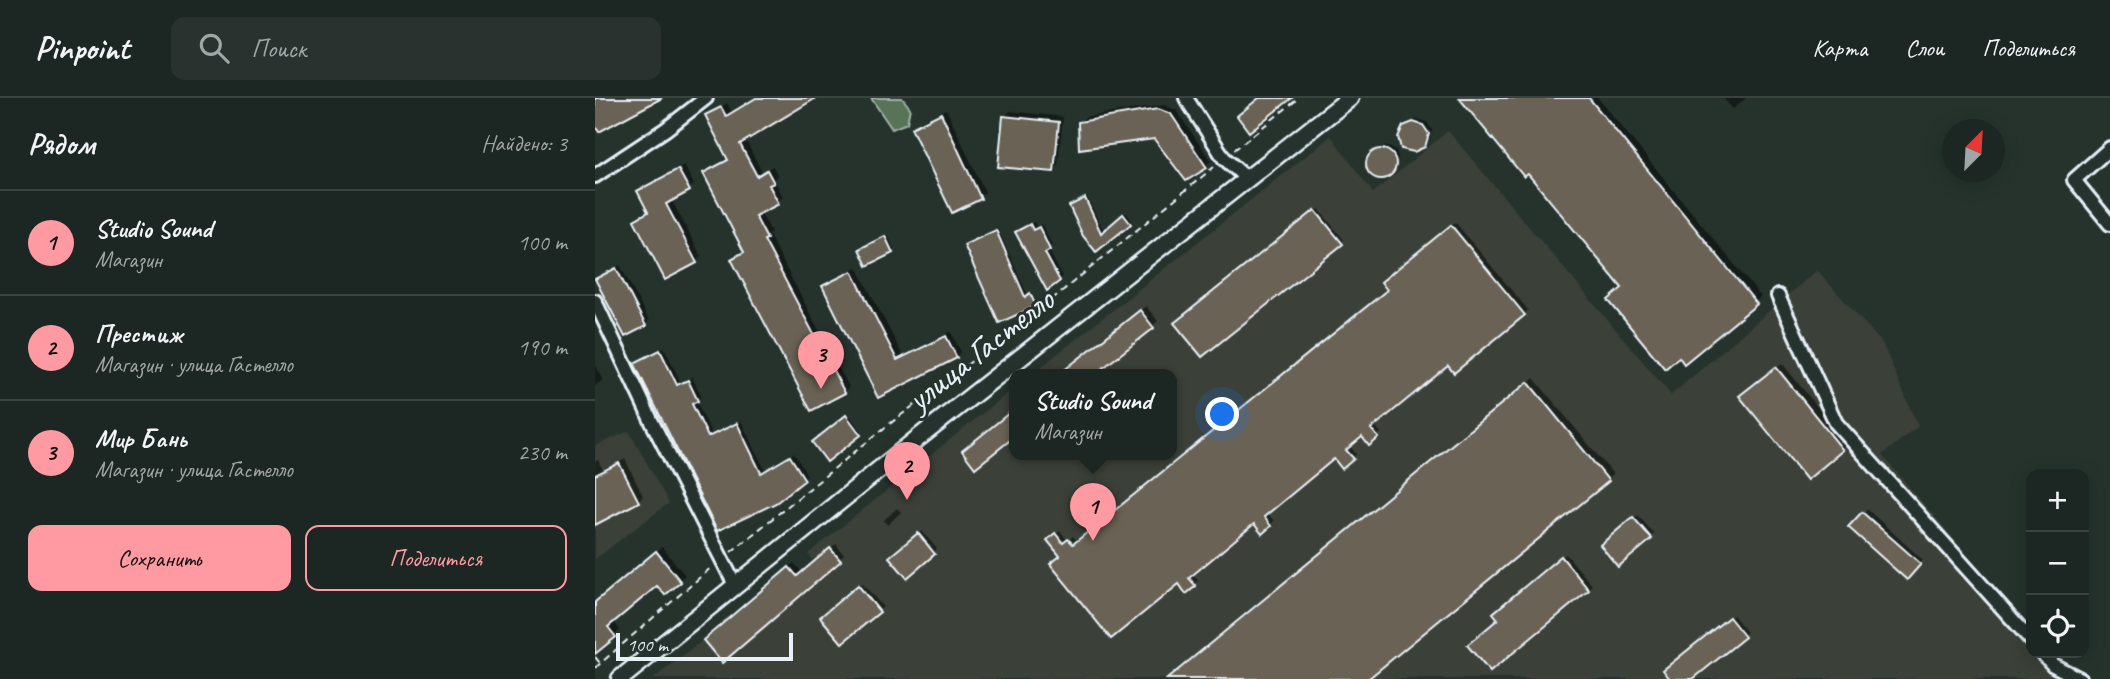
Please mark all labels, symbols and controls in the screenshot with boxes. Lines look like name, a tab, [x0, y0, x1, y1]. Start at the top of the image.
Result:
search box	[171, 17, 661, 80]
text: Pinpoint	[35, 27, 129, 69]
icon: search	[195, 29, 233, 67]
text: Поиск	[251, 32, 306, 65]
text: Карта	[1813, 33, 1867, 63]
text: Слои	[1905, 33, 1944, 63]
text: Поделиться	[1982, 33, 2075, 63]
north arrow	[1942, 119, 2005, 182]
text: Рядом	[28, 125, 95, 163]
text: Найдено: 3	[481, 129, 567, 158]
text: Studio Sound	[95, 212, 212, 245]
text: 1	[46, 228, 56, 257]
text: 100 m	[518, 228, 567, 257]
text: Магазин	[95, 245, 162, 274]
street label: улица Гастелло	[896, 277, 1065, 422]
text: Престиж	[95, 317, 182, 350]
pin: 3	[798, 331, 844, 389]
text: 2	[46, 333, 56, 362]
text: 190 m	[518, 333, 567, 362]
text: Магазин · улица Гастелло	[95, 350, 293, 379]
popup	[1009, 369, 1177, 460]
text: Studio Sound	[1035, 384, 1151, 417]
your location	[1205, 397, 1239, 431]
text: Магазин	[1035, 417, 1102, 446]
text: Мир Бань	[95, 422, 187, 455]
text: 3	[46, 438, 56, 467]
text: 230 m	[518, 438, 567, 467]
pin: 2	[884, 442, 930, 500]
text: Магазин · улица Гастелло	[95, 455, 293, 484]
map controls	[2026, 469, 2089, 658]
button: +	[2026, 469, 2089, 532]
pin: 1	[1070, 483, 1116, 541]
button: Сохранить	[28, 525, 291, 591]
button: Поделиться	[305, 525, 567, 591]
button: −	[2026, 532, 2089, 595]
button: locate	[2026, 595, 2089, 658]
scale bar	[616, 630, 793, 662]
text: 100 m	[627, 633, 668, 657]

